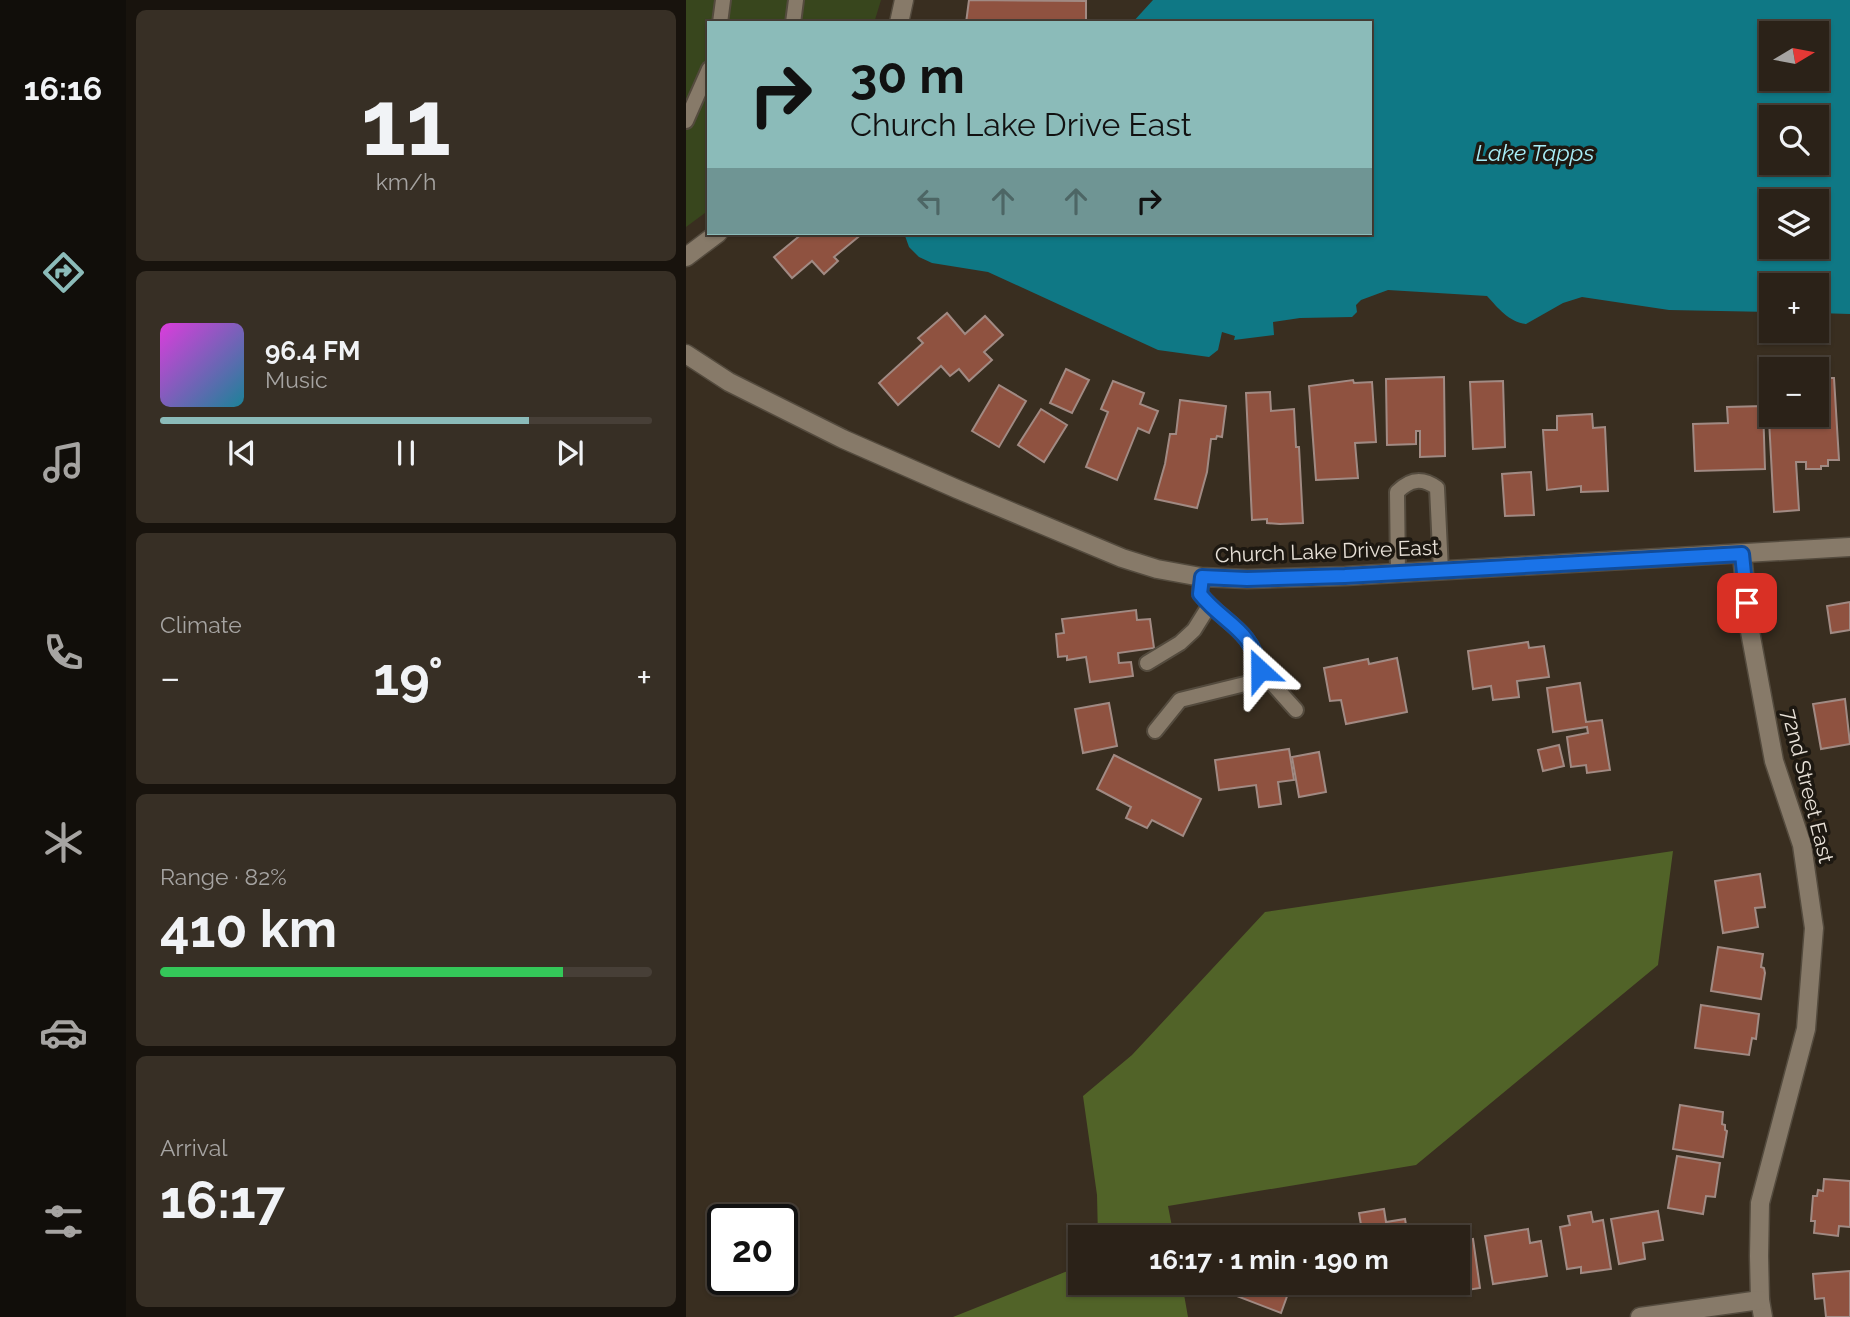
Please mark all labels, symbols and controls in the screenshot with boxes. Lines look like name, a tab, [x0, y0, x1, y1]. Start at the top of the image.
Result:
north arrow	[1759, 21, 1829, 91]
map controls	[1759, 21, 1829, 427]
text: 30 m	[850, 47, 965, 104]
icon: right	[735, 49, 826, 140]
text: 11	[361, 69, 451, 176]
text: 16:16	[24, 70, 102, 107]
button: search	[1759, 105, 1829, 175]
text: Church Lake Drive East	[850, 106, 1191, 143]
water label: Lake Tapps	[1476, 139, 1594, 166]
text: km/h	[376, 168, 436, 195]
icon: left	[911, 182, 949, 220]
icon: ahead	[984, 182, 1022, 220]
icon: ahead	[1057, 182, 1095, 220]
icon: right	[1130, 182, 1168, 220]
button: layers	[1759, 189, 1829, 259]
icon: directions	[39, 248, 88, 297]
button: +	[1759, 273, 1829, 343]
text: 96.4 FM	[265, 336, 360, 366]
button: −	[1759, 357, 1829, 427]
text: Music	[265, 366, 328, 393]
icon: previous	[223, 434, 261, 472]
icon: pause	[387, 434, 425, 472]
icon: next	[551, 434, 589, 472]
icon: music	[39, 438, 88, 487]
street label: Church Lake Drive East	[1215, 535, 1439, 567]
pin	[1717, 573, 1777, 633]
icon: arrive	[1728, 584, 1766, 622]
text: Climate	[160, 611, 242, 638]
icon: phone	[39, 628, 88, 677]
position arrow	[1223, 633, 1297, 707]
text: 19°	[374, 646, 443, 707]
text: −	[160, 655, 180, 700]
text: +	[636, 655, 652, 700]
street label: 72nd Street East	[1777, 706, 1839, 866]
icon: climate	[39, 818, 88, 867]
text: Range · 82%	[160, 863, 287, 890]
text: 410 km	[160, 898, 337, 959]
icon: car	[39, 1008, 88, 1057]
text: Arrival	[160, 1134, 227, 1161]
text: 16:17	[160, 1169, 285, 1230]
icon: filters	[39, 1197, 88, 1246]
speed limit sign: 20	[707, 1204, 798, 1295]
text: 16:17 · 1 min · 190 m	[1149, 1245, 1389, 1275]

